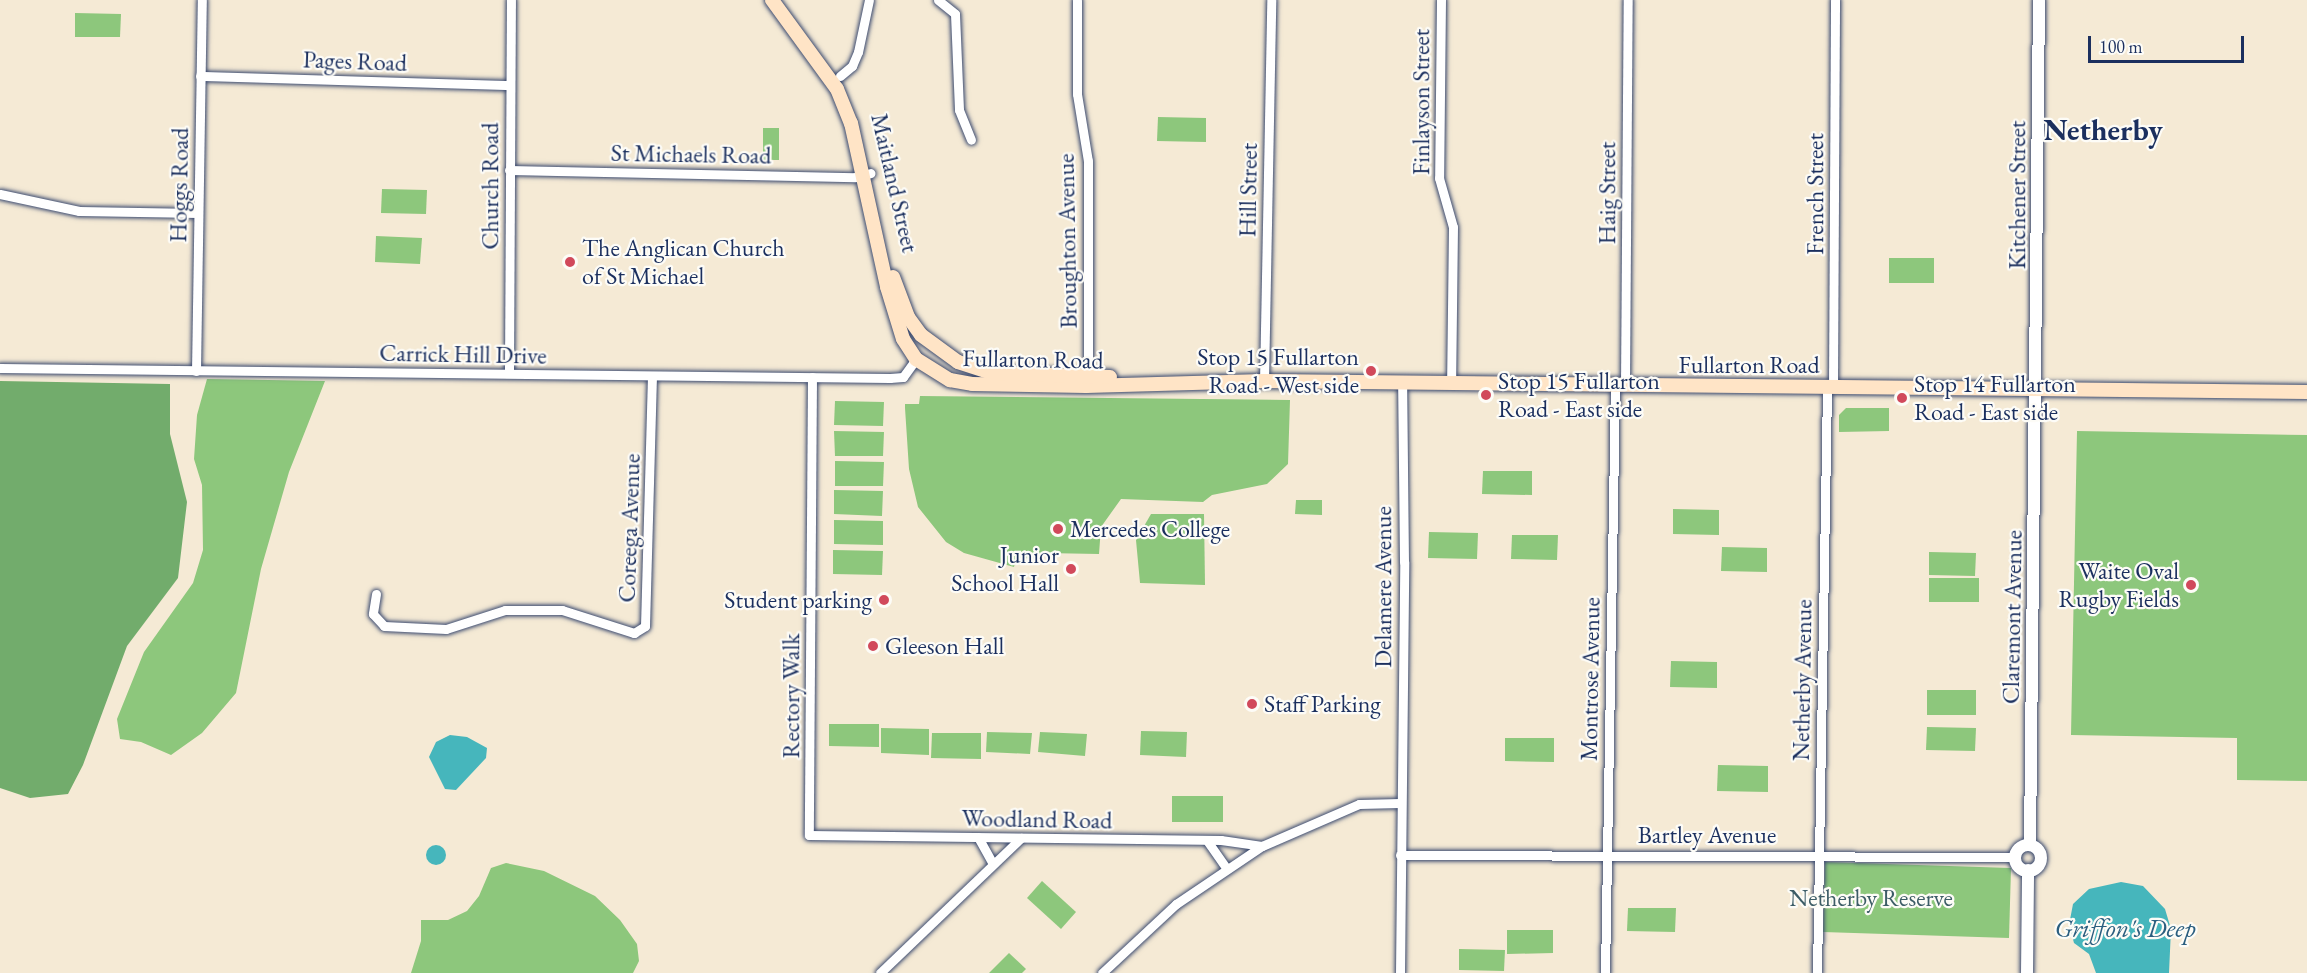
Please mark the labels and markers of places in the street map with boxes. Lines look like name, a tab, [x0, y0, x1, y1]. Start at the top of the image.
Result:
place label: The Anglican Church of St Michael	[582, 234, 785, 290]
marker: The Anglican Church of St Michael	[563, 255, 577, 269]
place label: Stop 15 Fullarton Road - West side	[1197, 343, 1359, 399]
marker: Stop 15 Fullarton Road - West side	[1364, 364, 1378, 378]
place label: Stop 15 Fullarton Road - East side	[1498, 367, 1660, 423]
place label: Stop 14 Fullarton Road - East side	[1914, 370, 2076, 426]
marker: Stop 15 Fullarton Road - East side	[1479, 388, 1493, 402]
marker: Stop 14 Fullarton Road - East side	[1895, 391, 1909, 405]
place label: Mercedes College	[1070, 515, 1230, 543]
marker: Mercedes College	[1051, 522, 1065, 536]
place label: Junior School Hall	[951, 541, 1059, 597]
place label: Waite Oval Rugby Fields	[2059, 557, 2179, 613]
marker: Junior School Hall	[1064, 562, 1078, 576]
marker: Waite Oval Rugby Fields	[2184, 578, 2198, 592]
place label: Student parking	[724, 586, 872, 614]
marker: Student parking	[877, 593, 891, 607]
place label: Gleeson Hall	[885, 632, 1004, 660]
marker: Gleeson Hall	[866, 639, 880, 653]
place label: Staff Parking	[1264, 690, 1381, 718]
marker: Staff Parking	[1245, 697, 1259, 711]

